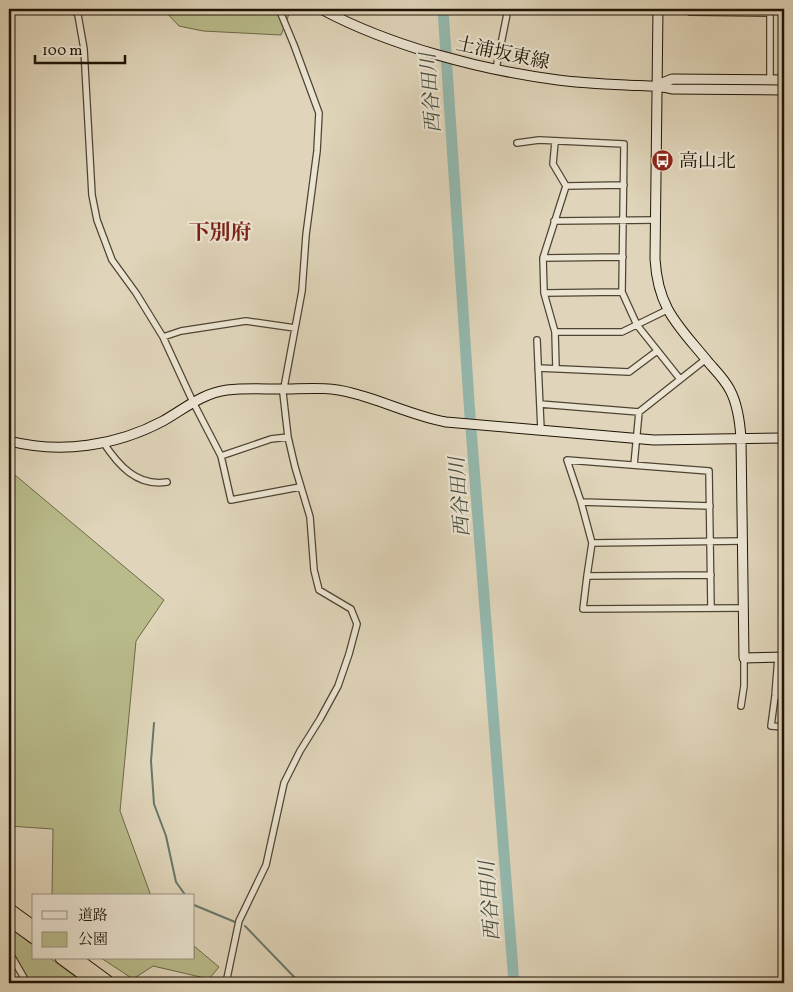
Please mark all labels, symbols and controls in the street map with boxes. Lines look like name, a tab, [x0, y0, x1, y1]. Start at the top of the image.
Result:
street label: 土浦坂東線	[453, 31, 552, 77]
scale bar	[35, 32, 125, 64]
text: 100 m	[42, 41, 82, 62]
water label: 西谷田川	[415, 50, 449, 134]
bus stop icon: 高山北	[651, 148, 675, 172]
place label: 高山北	[679, 149, 736, 175]
district label: 下別府	[189, 219, 252, 248]
water label: 西谷田川	[444, 454, 478, 538]
water label: 西谷田川	[474, 858, 508, 942]
legend	[32, 894, 195, 960]
text: 道路	[78, 906, 108, 927]
text: 公園	[78, 930, 108, 951]

